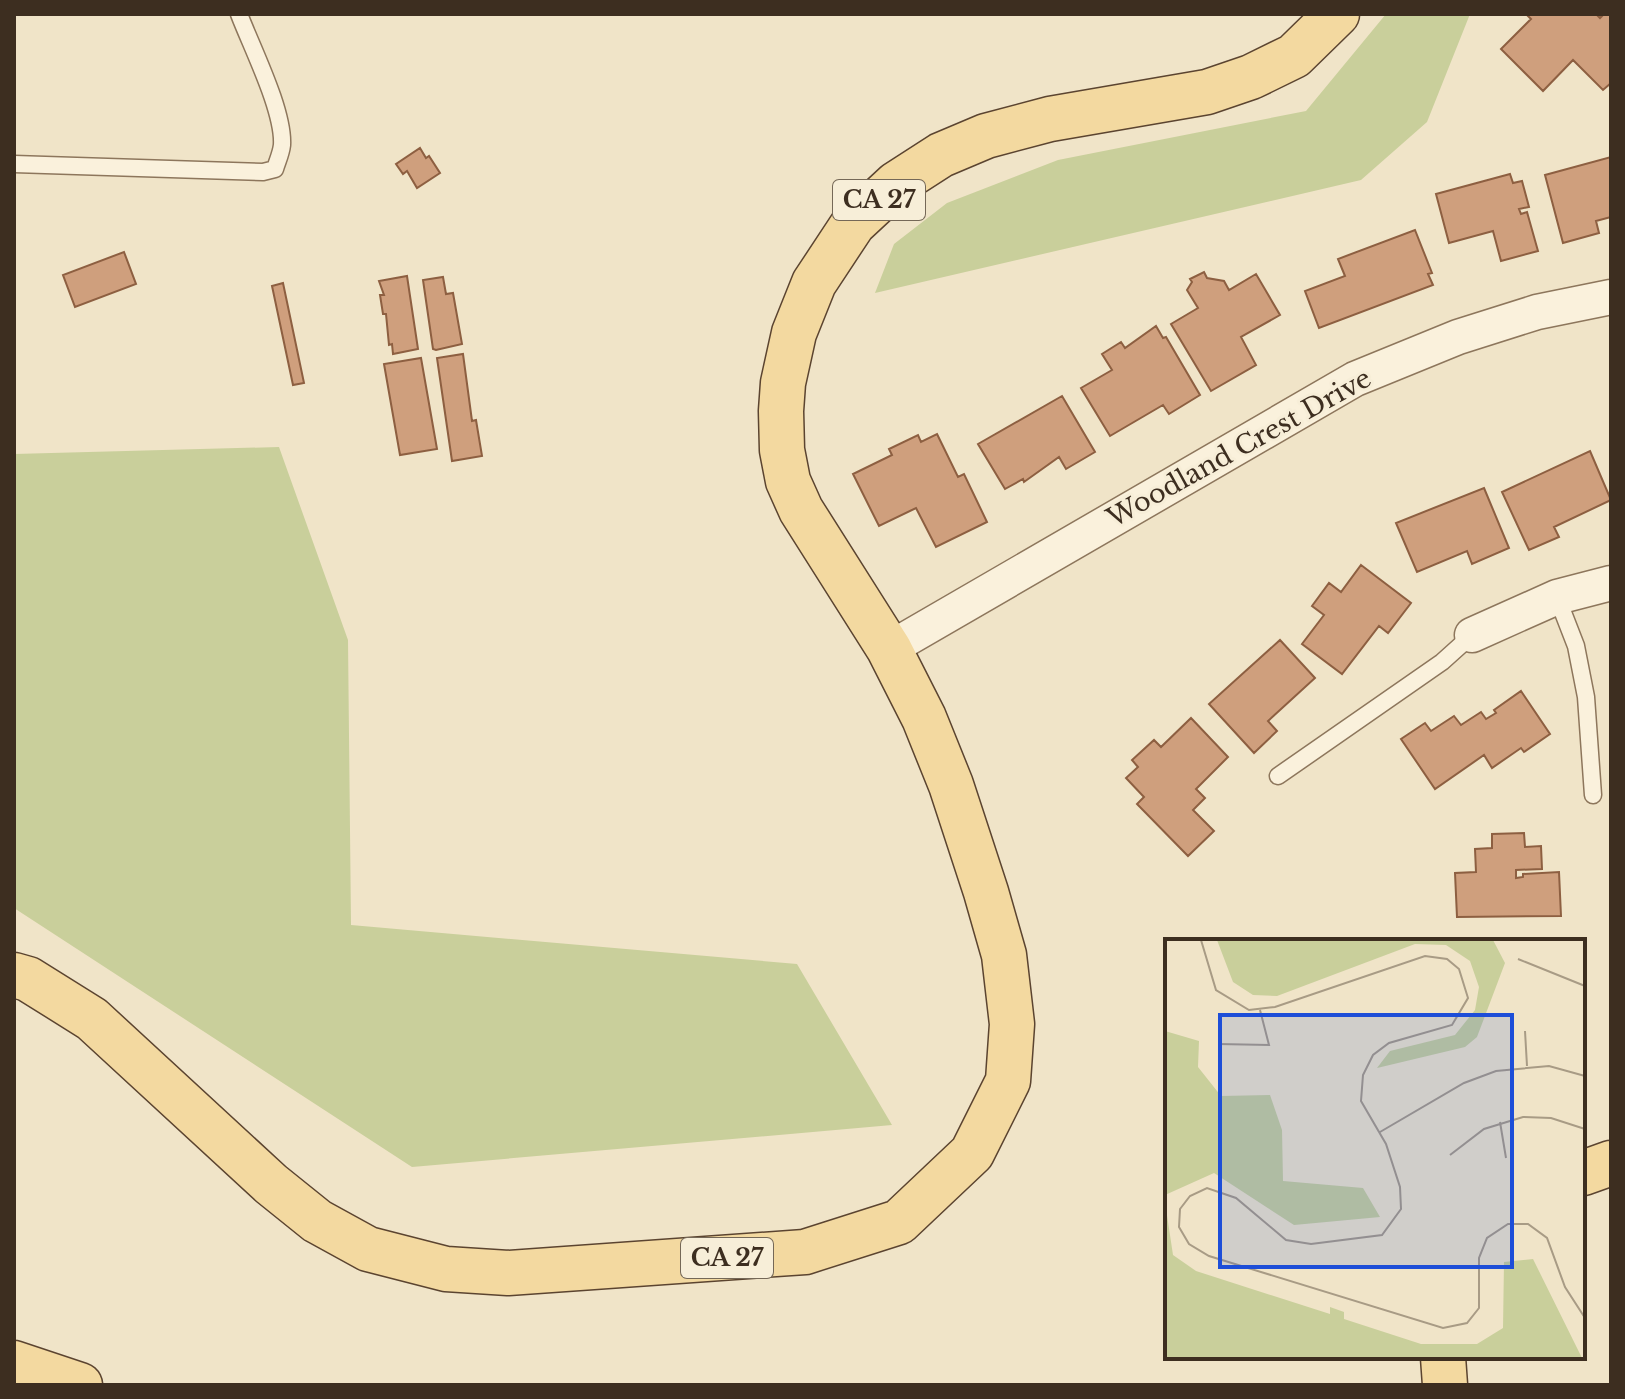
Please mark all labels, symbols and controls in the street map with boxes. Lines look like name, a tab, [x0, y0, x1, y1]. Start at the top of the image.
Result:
road number: CA 27	[833, 180, 925, 220]
street label: Woodland Crest Drive	[1100, 362, 1377, 535]
inset map	[1165, 939, 1585, 1359]
road number: CA 27	[681, 1238, 773, 1278]

